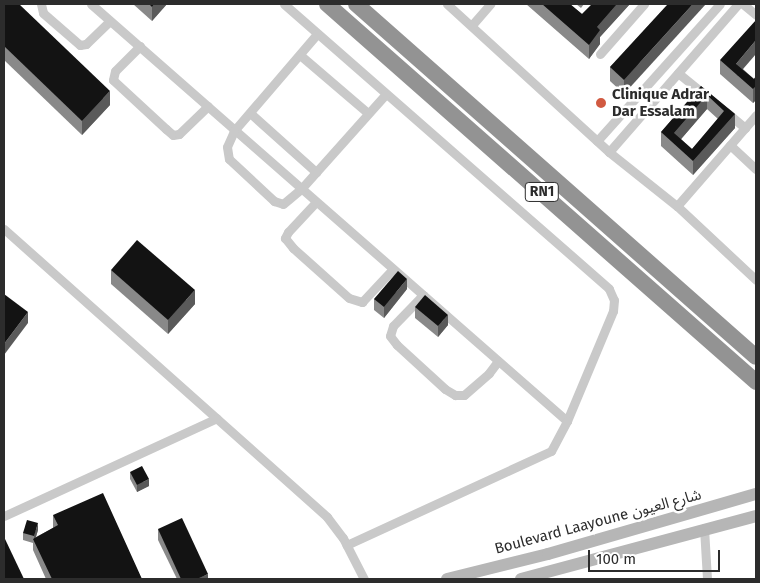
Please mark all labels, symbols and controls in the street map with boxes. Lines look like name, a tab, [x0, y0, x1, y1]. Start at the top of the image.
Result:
place label: Clinique Adrar Dar Essalam	[612, 85, 709, 120]
marker: Clinique Adrar Dar Essalam	[594, 96, 608, 110]
road number: RN1	[524, 180, 560, 203]
street label: Boulevard Laayoune شارع العيون	[493, 486, 703, 558]
scale bar	[590, 540, 722, 572]
text: 100 m	[596, 550, 636, 568]

